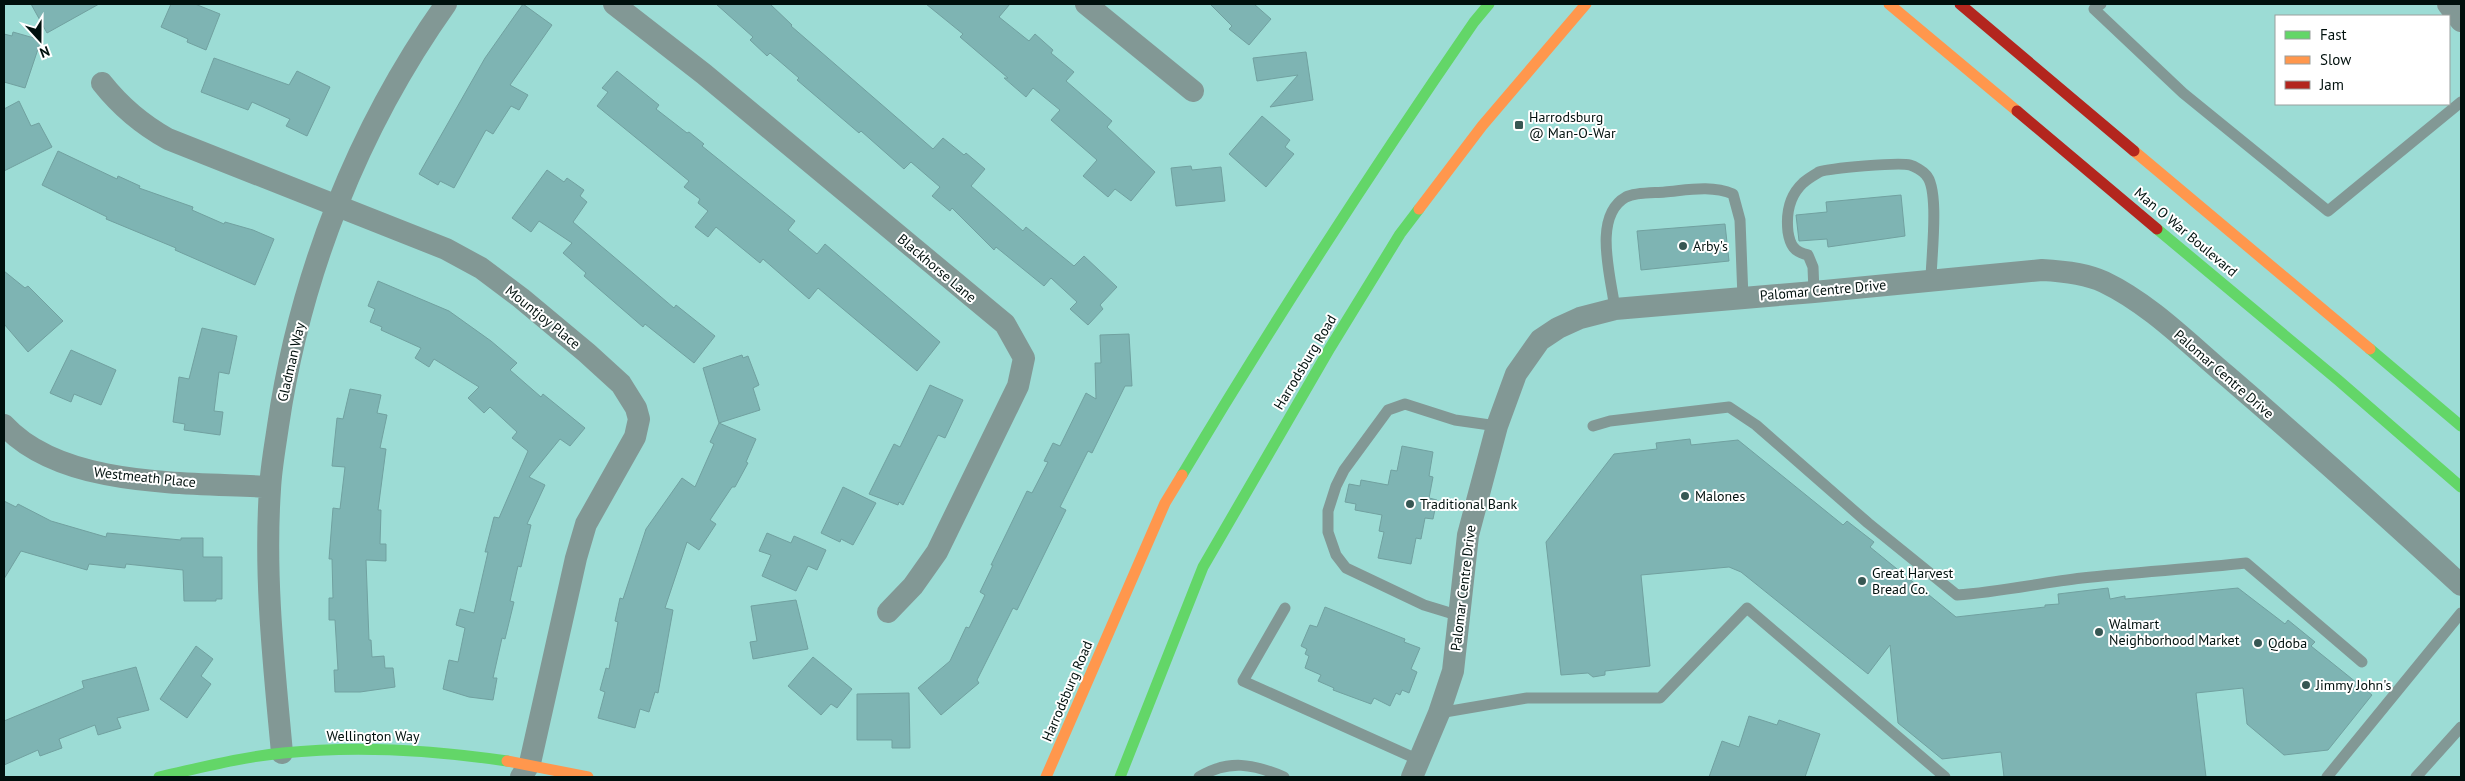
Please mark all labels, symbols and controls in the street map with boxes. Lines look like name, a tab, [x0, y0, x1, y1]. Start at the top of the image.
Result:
north arrow	[15, 15, 65, 65]
legend	[2275, 15, 2450, 105]
text: Fast	[2320, 25, 2347, 44]
text: N	[37, 42, 52, 62]
text: Slow	[2320, 50, 2351, 69]
text: Jam	[2319, 75, 2344, 94]
place label: Harrodsburg @ Man-O-War	[1529, 108, 1616, 142]
marker: Harrodsburg @ Man-O-War	[1513, 119, 1525, 131]
street label: Man O War Boulevard	[2131, 184, 2241, 280]
street label: Blackhorse Lane	[894, 230, 980, 306]
place label: Arby's	[1693, 237, 1728, 255]
marker: Arby's	[1677, 240, 1689, 252]
street label: Palomar Centre Drive	[1759, 276, 1887, 304]
street label: Mountjoy Place	[502, 281, 584, 353]
street label: Harrodsburg Road	[1270, 311, 1340, 413]
street label: Gladman Way	[273, 320, 309, 404]
street label: Palomar Centre Drive	[2170, 326, 2278, 422]
street label: Westmeath Place	[93, 463, 197, 491]
place label: Malones	[1695, 487, 1745, 505]
marker: Malones	[1679, 490, 1691, 502]
place label: Traditional Bank	[1420, 495, 1517, 513]
marker: Traditional Bank	[1404, 498, 1416, 510]
street label: Palomar Centre Drive	[1446, 524, 1480, 652]
place label: Great Harvest Bread Co.	[1872, 564, 1954, 598]
marker: Great Harvest Bread Co.	[1856, 575, 1868, 587]
place label: Walmart Neighborhood Market	[2109, 615, 2240, 649]
marker: Walmart Neighborhood Market	[2093, 626, 2105, 638]
place label: Qdoba	[2268, 634, 2307, 652]
marker: Qdoba	[2252, 637, 2264, 649]
street label: Harrodsburg Road	[1038, 638, 1096, 744]
place label: Jimmy John's	[2315, 676, 2391, 694]
marker: Jimmy John's	[2300, 679, 2312, 691]
street label: Wellington Way	[327, 727, 420, 745]

